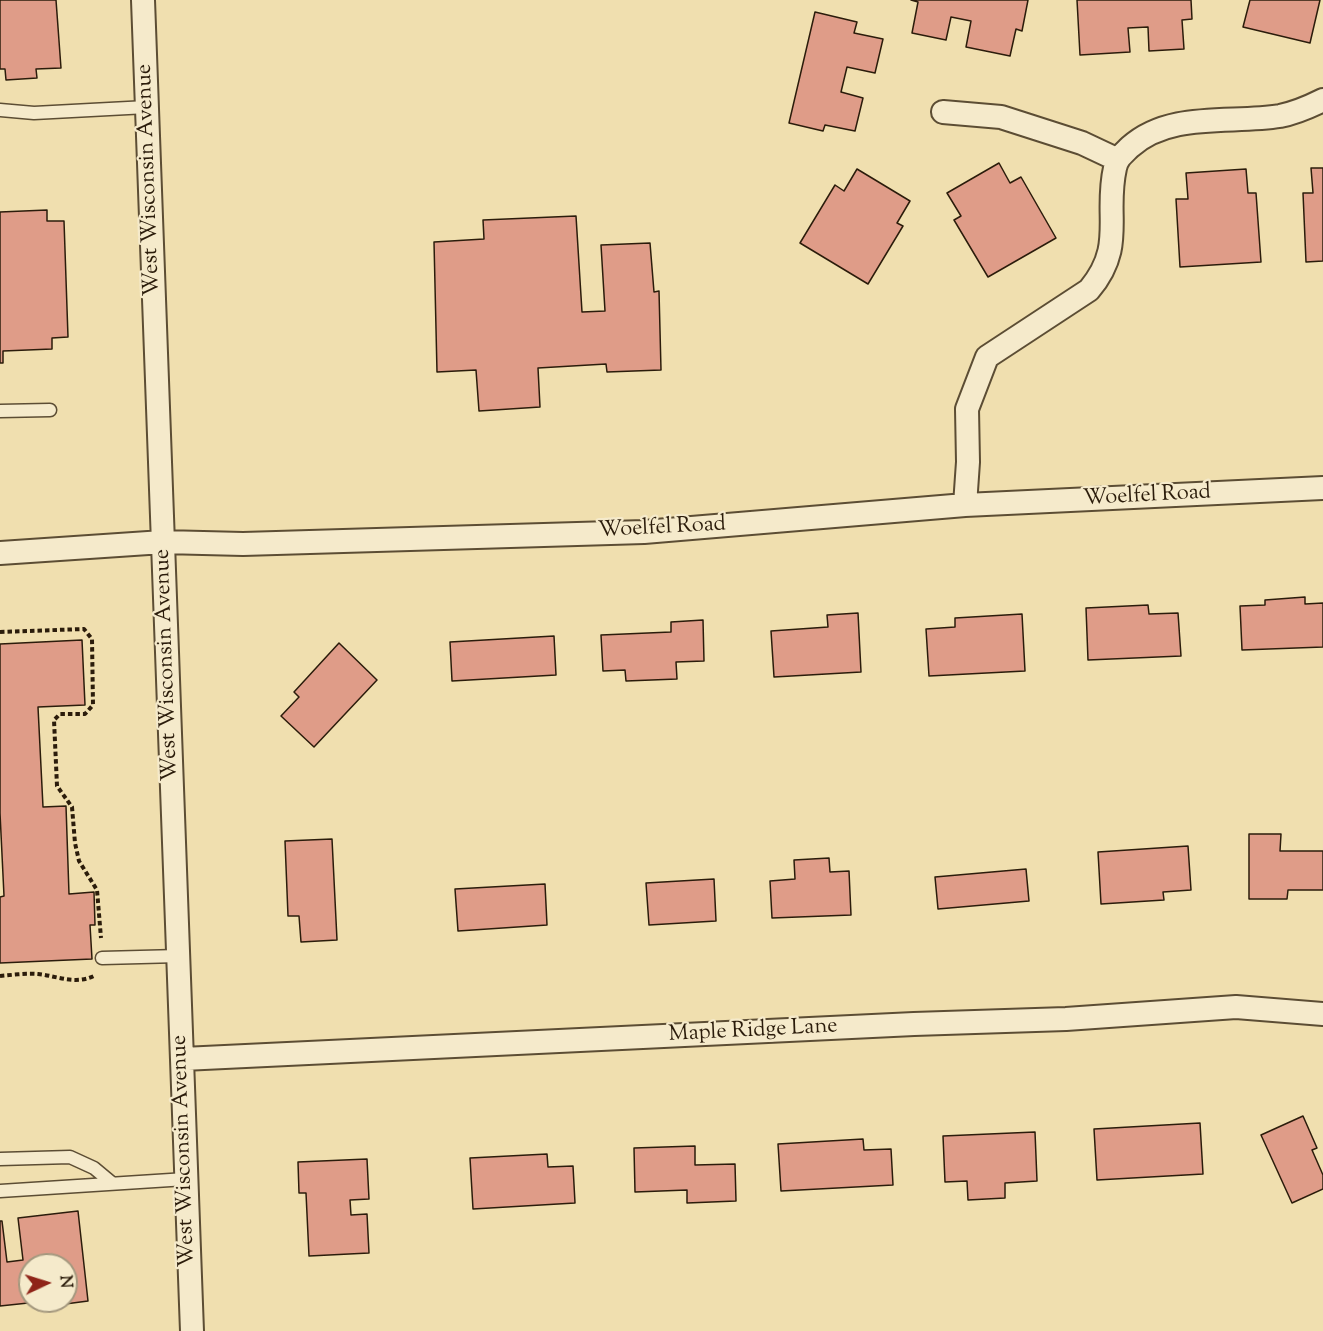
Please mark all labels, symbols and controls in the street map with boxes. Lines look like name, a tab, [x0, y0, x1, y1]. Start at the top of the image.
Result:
street label: West Wisconsin Avenue	[133, 63, 167, 297]
street label: Woelfel Road	[1082, 480, 1212, 514]
street label: Woelfel Road	[597, 512, 727, 546]
street label: West Wisconsin Avenue	[151, 548, 185, 782]
street label: Maple Ridge Lane	[668, 1014, 838, 1050]
street label: West Wisconsin Avenue	[168, 1034, 202, 1268]
north arrow	[18, 1253, 78, 1313]
text: N	[53, 1275, 76, 1289]

